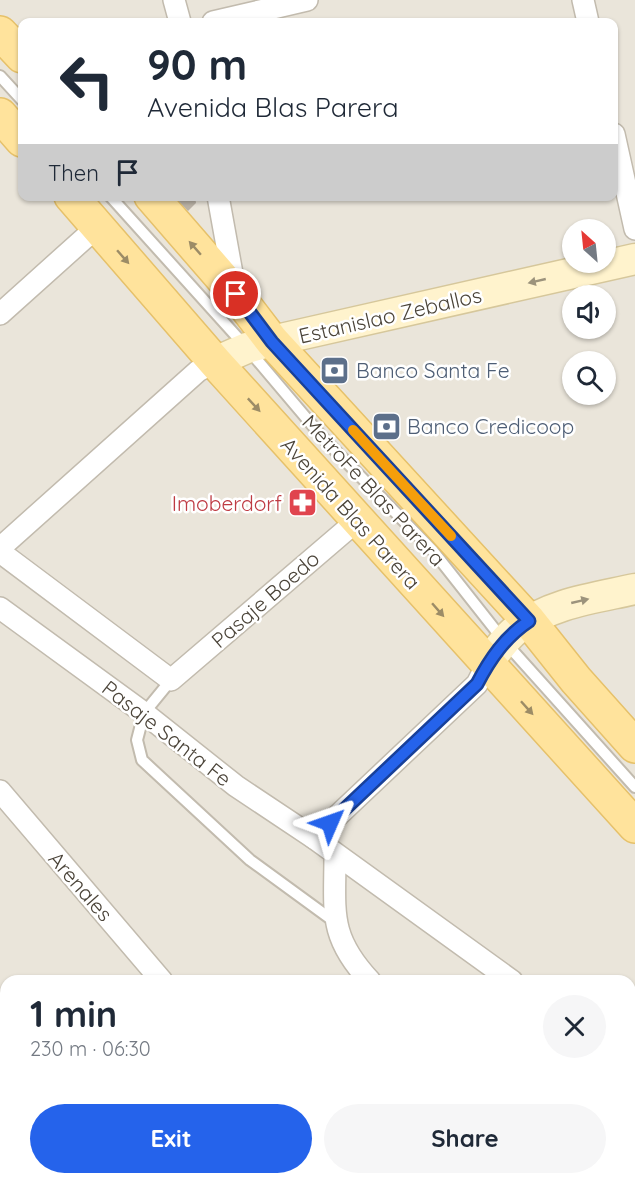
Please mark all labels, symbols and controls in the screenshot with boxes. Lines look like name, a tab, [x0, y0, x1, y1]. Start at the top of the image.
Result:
text: 90 m	[147, 38, 247, 91]
icon: left	[48, 42, 126, 120]
text: Avenida Blas Parera	[147, 90, 399, 124]
icon: arrive	[111, 156, 144, 189]
text: Then	[48, 159, 99, 187]
north arrow	[562, 219, 616, 273]
map controls	[562, 219, 616, 405]
one-way arrow	[189, 241, 202, 256]
one-way arrow	[116, 249, 129, 264]
pin	[210, 268, 261, 319]
icon: arrive	[219, 277, 252, 310]
one-way arrow	[528, 277, 546, 287]
street label: Estanislao Zeballos	[296, 281, 484, 349]
button: sound	[562, 285, 616, 339]
button: search	[562, 351, 616, 405]
bank icon: Banco Santa Fe	[319, 354, 351, 386]
place label: Banco Santa Fe	[356, 357, 510, 383]
one-way arrow	[247, 397, 261, 412]
street label: MetroFe Blas Parera	[297, 409, 451, 571]
bank icon: Banco Credicoop	[370, 410, 402, 442]
place label: Banco Credicoop	[407, 413, 574, 439]
street label: Avenida Blas Parera	[276, 432, 426, 594]
pharmacy icon: Imoberdorf	[287, 487, 319, 519]
place label: Imoberdorf	[172, 490, 282, 516]
street label: Pasaje Boedo	[206, 545, 324, 653]
one-way arrow	[571, 596, 590, 605]
one-way arrow	[431, 602, 444, 617]
street label: Pasaje Santa Fe	[97, 674, 237, 792]
one-way arrow	[520, 700, 534, 715]
position arrow	[298, 791, 362, 855]
street label: Arenales	[44, 846, 118, 926]
text: 1 min	[30, 991, 117, 1036]
button: close	[543, 995, 606, 1058]
text: 230 m · 06:30	[30, 1036, 151, 1061]
button: Exit	[30, 1104, 312, 1173]
button: Share	[324, 1104, 606, 1173]

